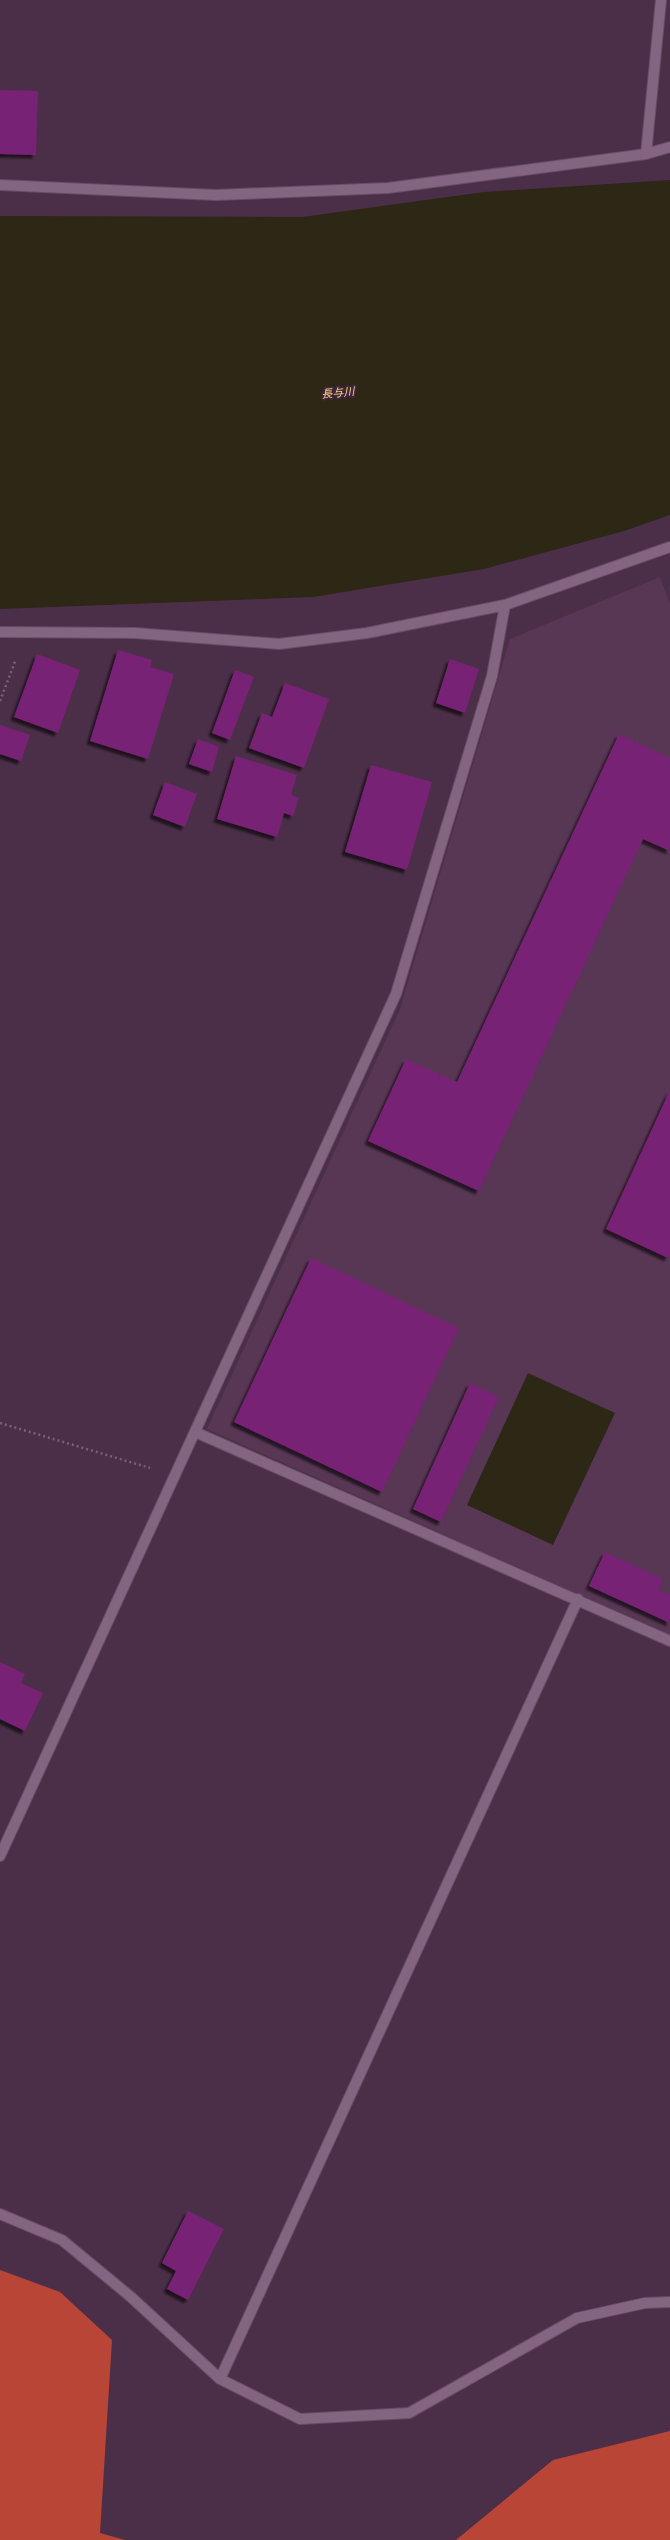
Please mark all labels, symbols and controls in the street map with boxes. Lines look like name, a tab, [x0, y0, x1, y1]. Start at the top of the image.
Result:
water label: 長与川	[321, 385, 356, 401]

